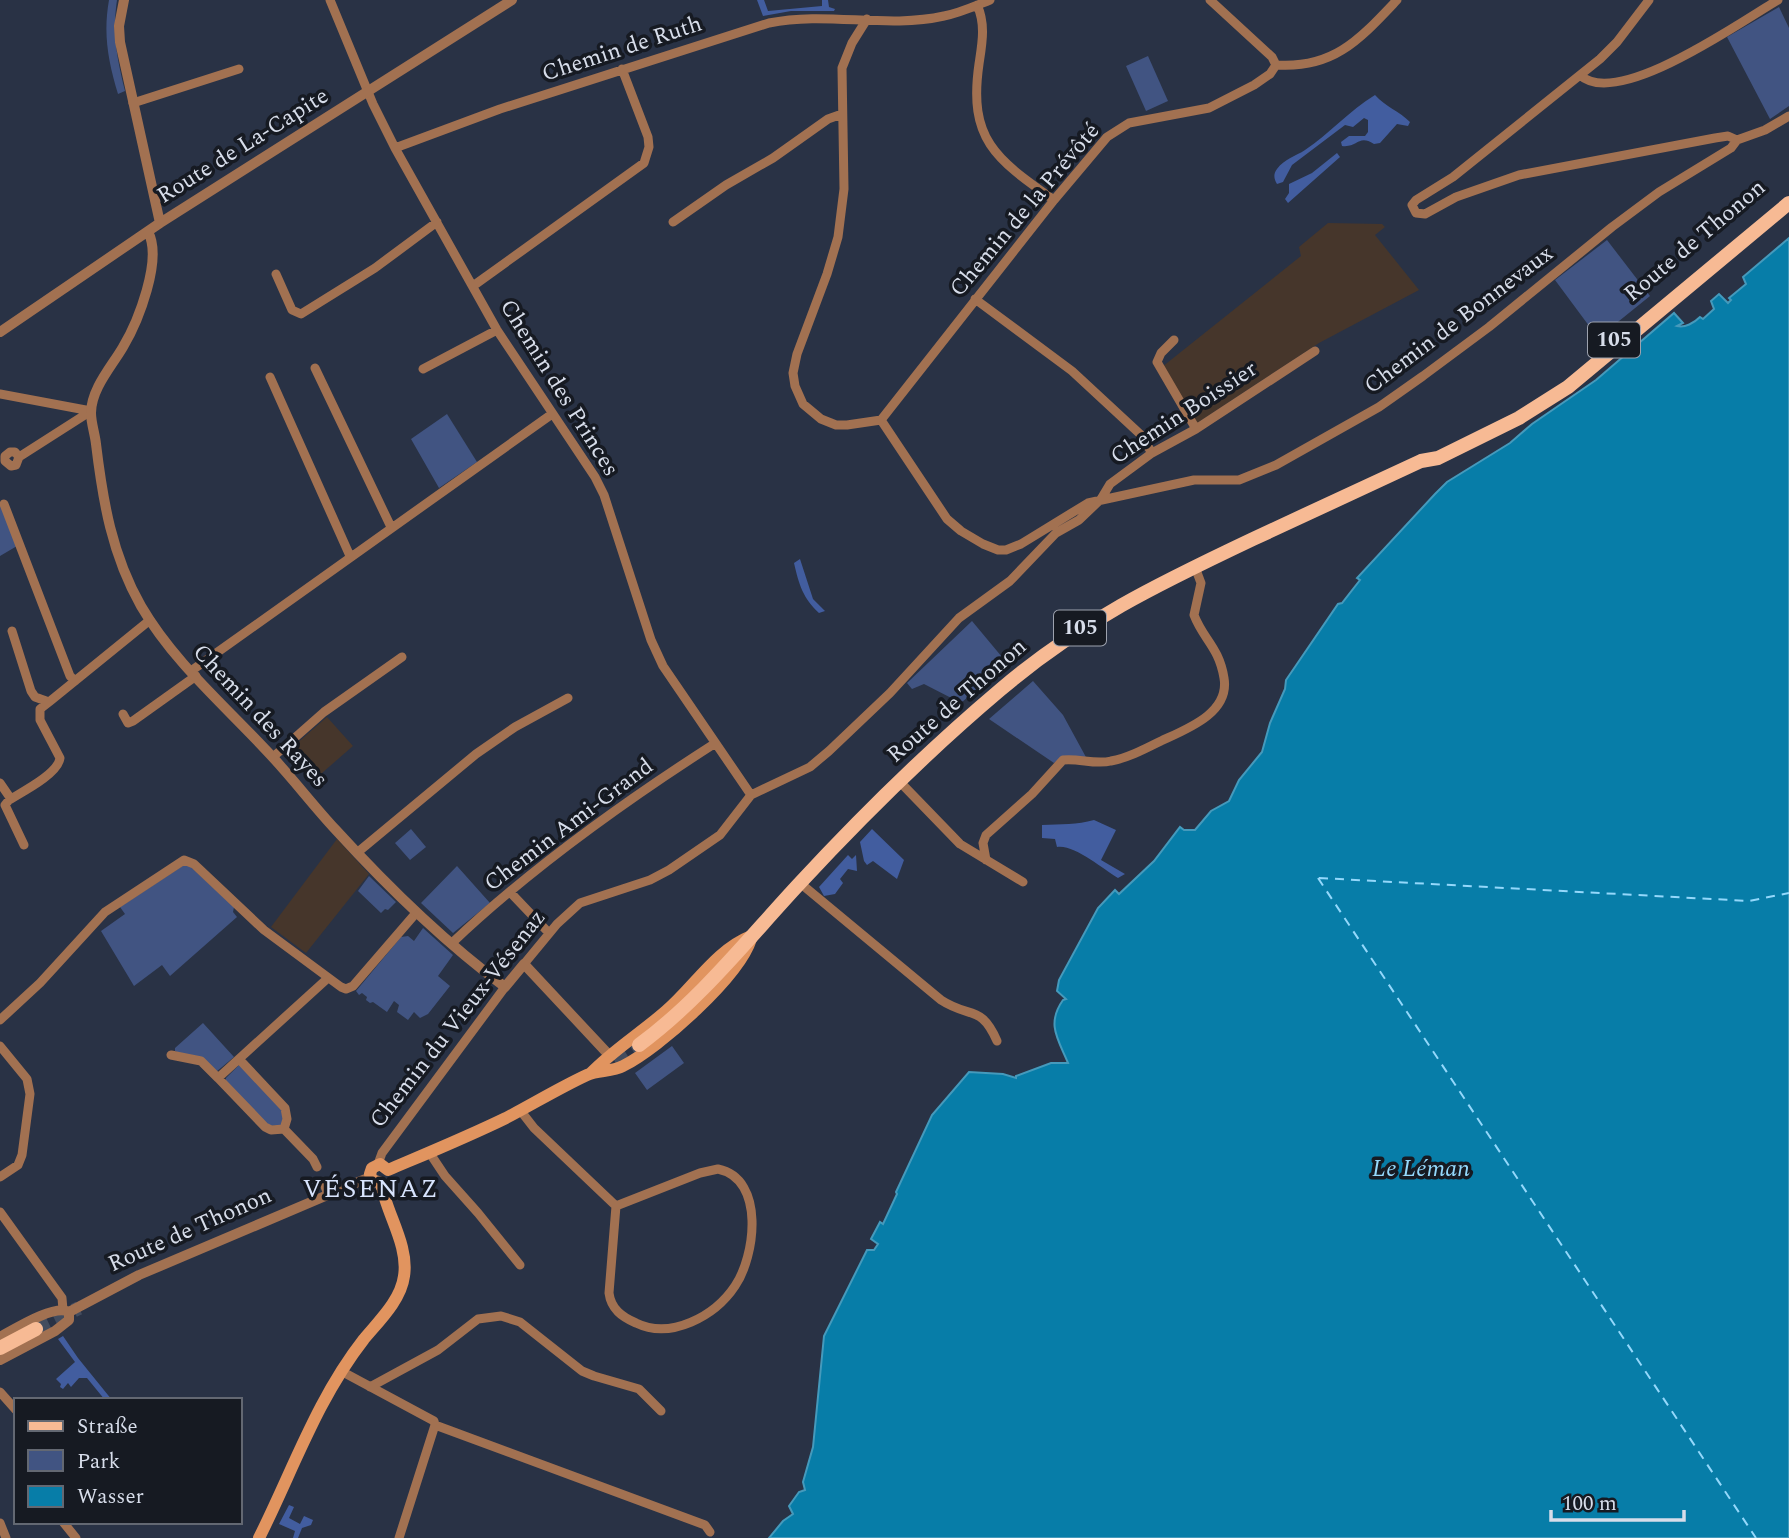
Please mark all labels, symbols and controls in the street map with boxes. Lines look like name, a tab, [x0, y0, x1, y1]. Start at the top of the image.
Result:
street label: Chemin de Ruth	[537, 7, 707, 91]
street label: Route de La-Capite	[150, 79, 336, 213]
street label: Chemin de la Prévôté	[941, 115, 1109, 305]
street label: Route de Thonon	[1616, 171, 1774, 311]
street label: Chemin de Bonnevaux	[1357, 237, 1561, 403]
street label: Chemin des Princes	[490, 293, 628, 483]
road number: 105	[1588, 322, 1640, 358]
street label: Chemin Boissier	[1103, 352, 1265, 474]
road number: 105	[1054, 610, 1106, 646]
street label: Route de Thonon	[879, 630, 1035, 772]
street label: Chemin des Rayes	[184, 636, 336, 796]
street label: Chemin Ami-Grand	[477, 749, 661, 901]
street label: Chemin du Vieux-Vésenaz	[361, 902, 555, 1136]
water label: Le Léman	[1372, 1151, 1470, 1187]
district label: VÉSENAZ	[302, 1169, 440, 1209]
street label: Route de Thonon	[103, 1178, 277, 1282]
legend	[14, 1398, 242, 1524]
text: Straße	[77, 1411, 138, 1443]
text: Park	[77, 1446, 121, 1478]
scale bar	[1551, 1478, 1684, 1522]
text: Wasser	[77, 1481, 144, 1513]
text: 100 m	[1562, 1488, 1617, 1520]

